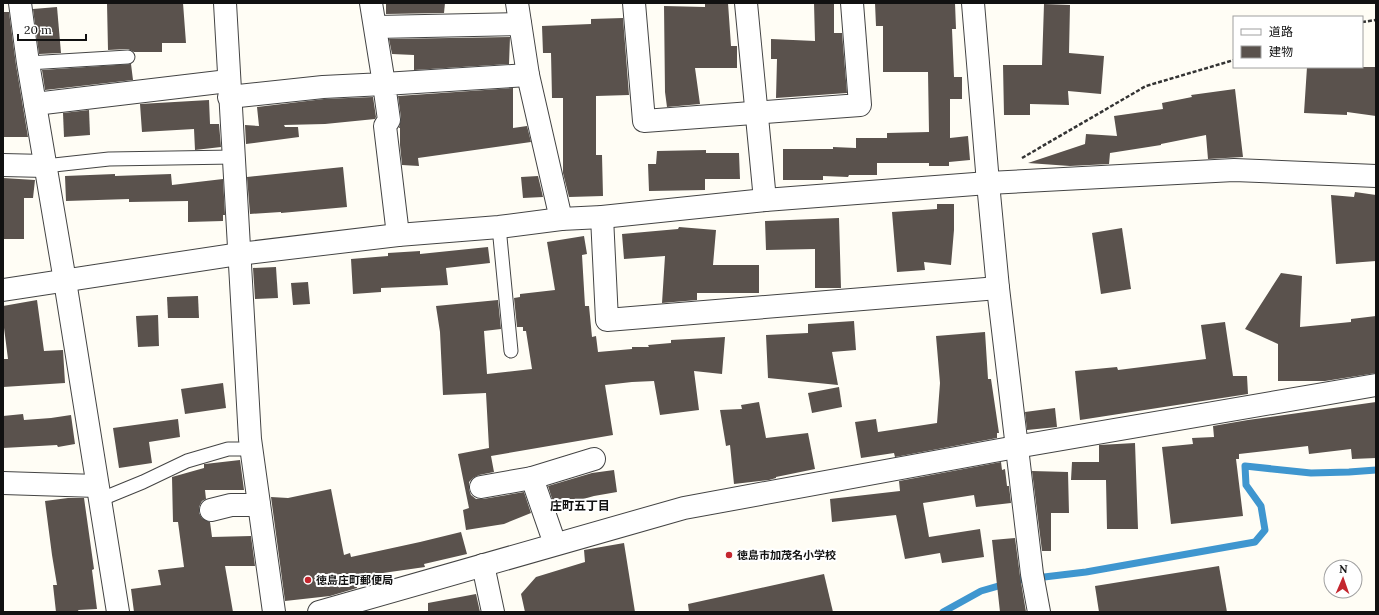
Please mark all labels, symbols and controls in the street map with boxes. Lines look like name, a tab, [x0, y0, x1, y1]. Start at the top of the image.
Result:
scale bar	[18, 16, 86, 42]
legend	[1233, 16, 1363, 68]
text: 20 m	[24, 22, 52, 37]
text: 道路	[1269, 24, 1293, 39]
text: 建物	[1269, 44, 1293, 59]
district label: 庄町五丁目	[550, 498, 610, 513]
place label: 徳島市加茂名小学校	[737, 548, 836, 562]
marker: 徳島市加茂名小学校	[724, 550, 734, 560]
north arrow	[1323, 559, 1363, 599]
text: N	[1339, 562, 1348, 576]
place label: 徳島庄町郵便局	[316, 573, 393, 587]
marker: 徳島庄町郵便局	[303, 575, 313, 585]

